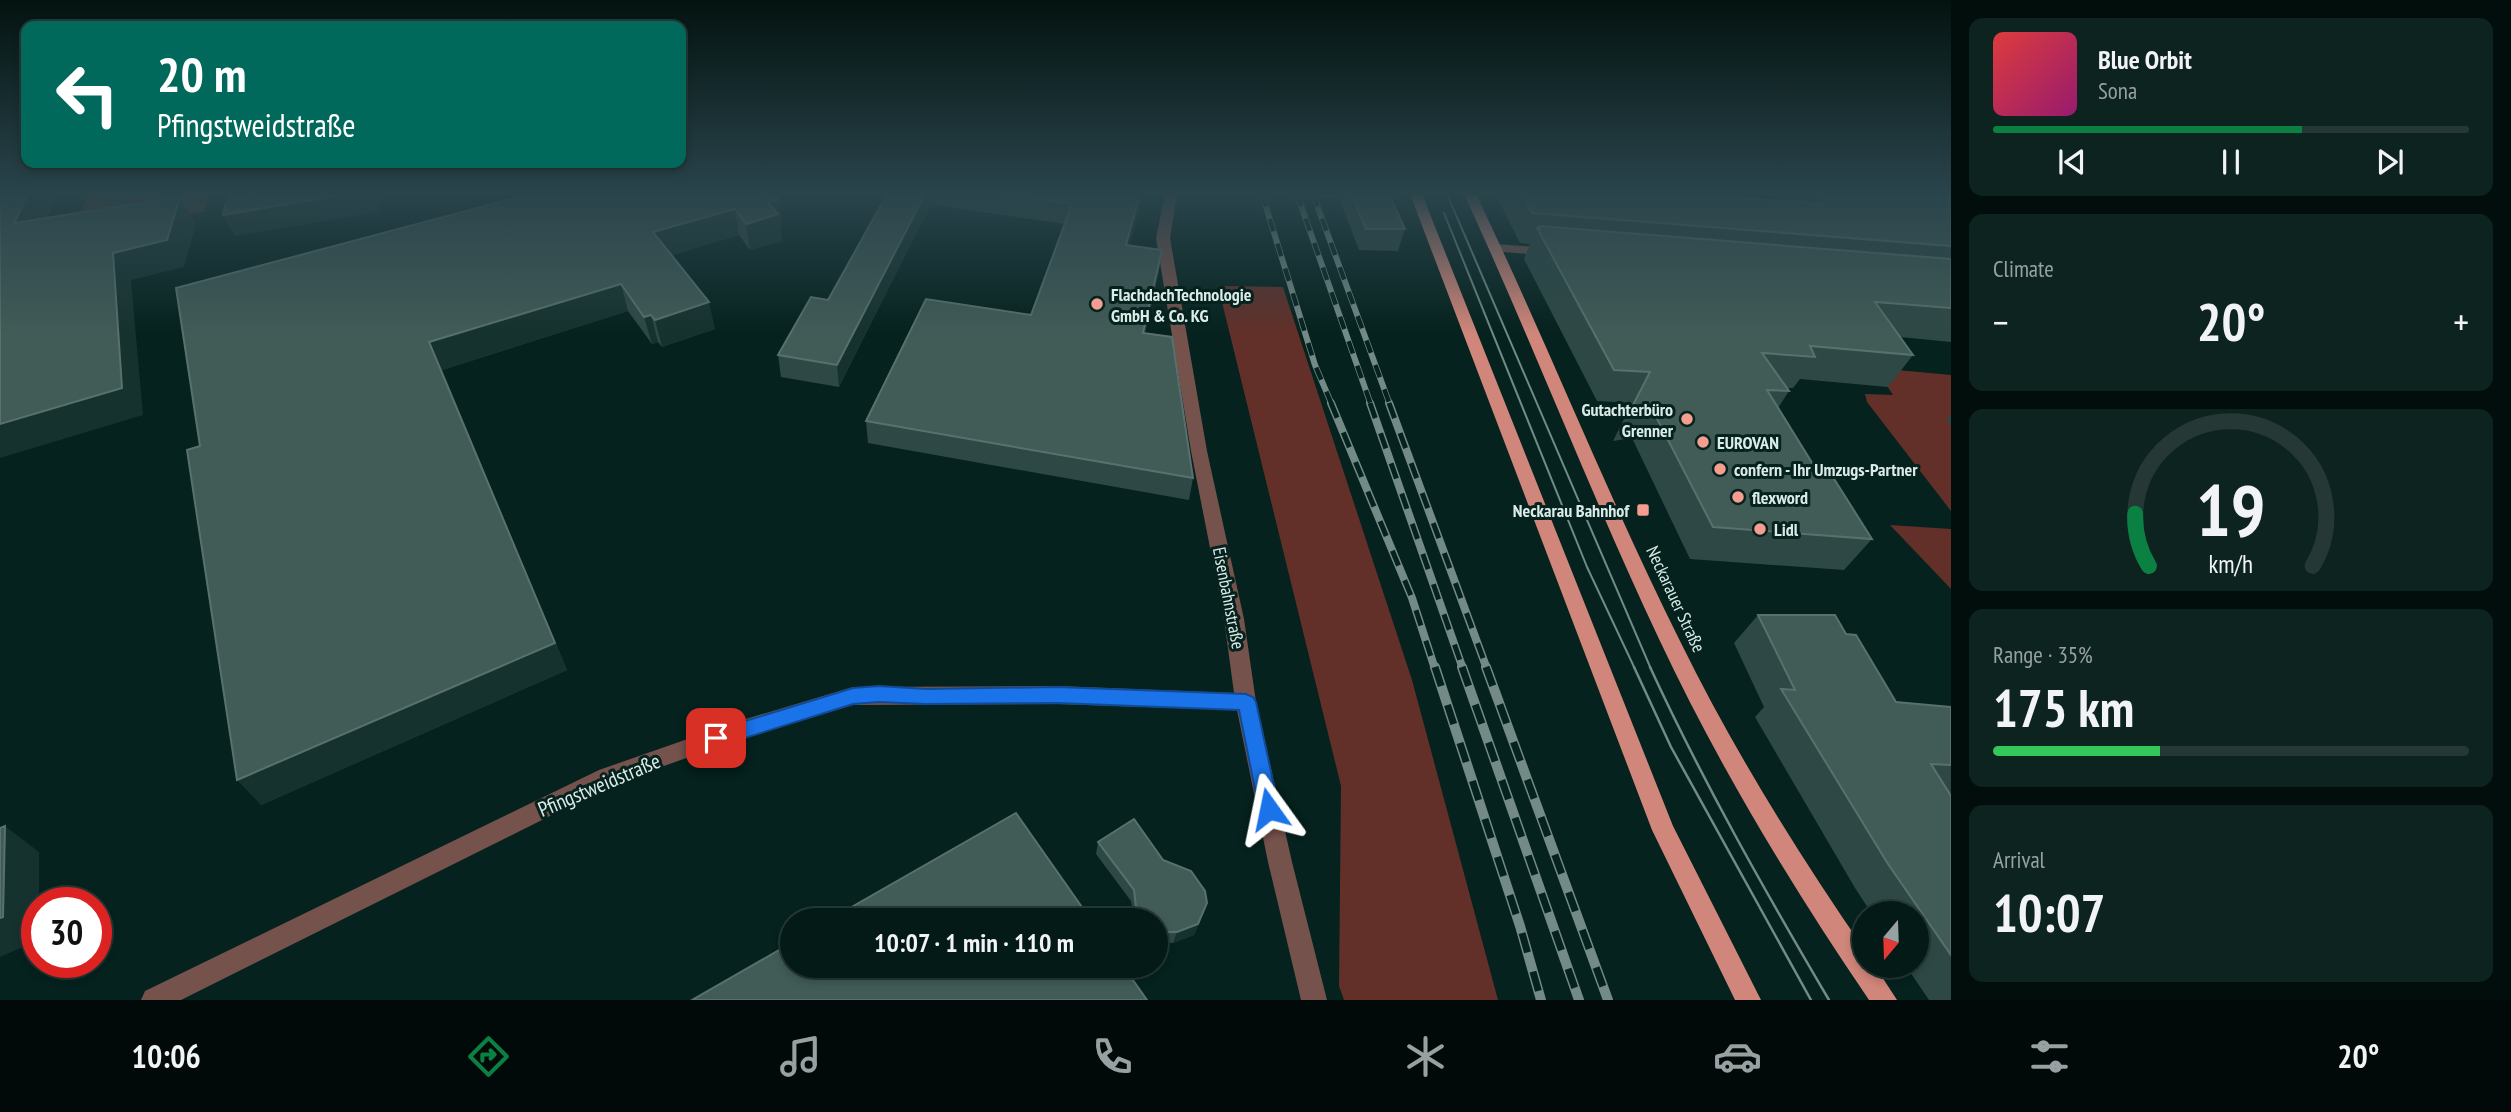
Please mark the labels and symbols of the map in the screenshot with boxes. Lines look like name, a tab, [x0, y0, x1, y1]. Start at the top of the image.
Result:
place label: FlachdachTechnologie GmbH & Co. KG	[1111, 283, 1252, 327]
marker: FlachdachTechnologie GmbH & Co. KG	[1089, 296, 1105, 312]
place label: Gutachterbüro Grenner	[1581, 398, 1674, 442]
marker: Gutachterbüro Grenner	[1679, 411, 1695, 427]
place label: EUROVAN	[1717, 431, 1779, 454]
marker: EUROVAN	[1695, 434, 1711, 450]
place label: confern - Ihr Umzugs-Partner	[1734, 458, 1918, 481]
marker: confern - Ihr Umzugs-Partner	[1712, 461, 1728, 477]
place label: flexword	[1752, 486, 1808, 509]
marker: flexword	[1730, 489, 1746, 505]
place label: Neckarau Bahnhof	[1513, 499, 1630, 522]
marker: Neckarau Bahnhof	[1635, 502, 1651, 518]
place label: Lidl	[1774, 518, 1799, 541]
marker: Lidl	[1752, 521, 1768, 537]
street label: Neckarauer Straße	[1641, 542, 1711, 656]
street label: Eisenbahnstraße	[1208, 545, 1250, 651]
pin	[686, 708, 746, 768]
street label: Pfingstweidstraße	[534, 747, 664, 823]
position arrow	[1232, 772, 1306, 846]
speed limit sign: 30	[21, 887, 112, 978]
north arrow	[1852, 901, 1928, 978]

